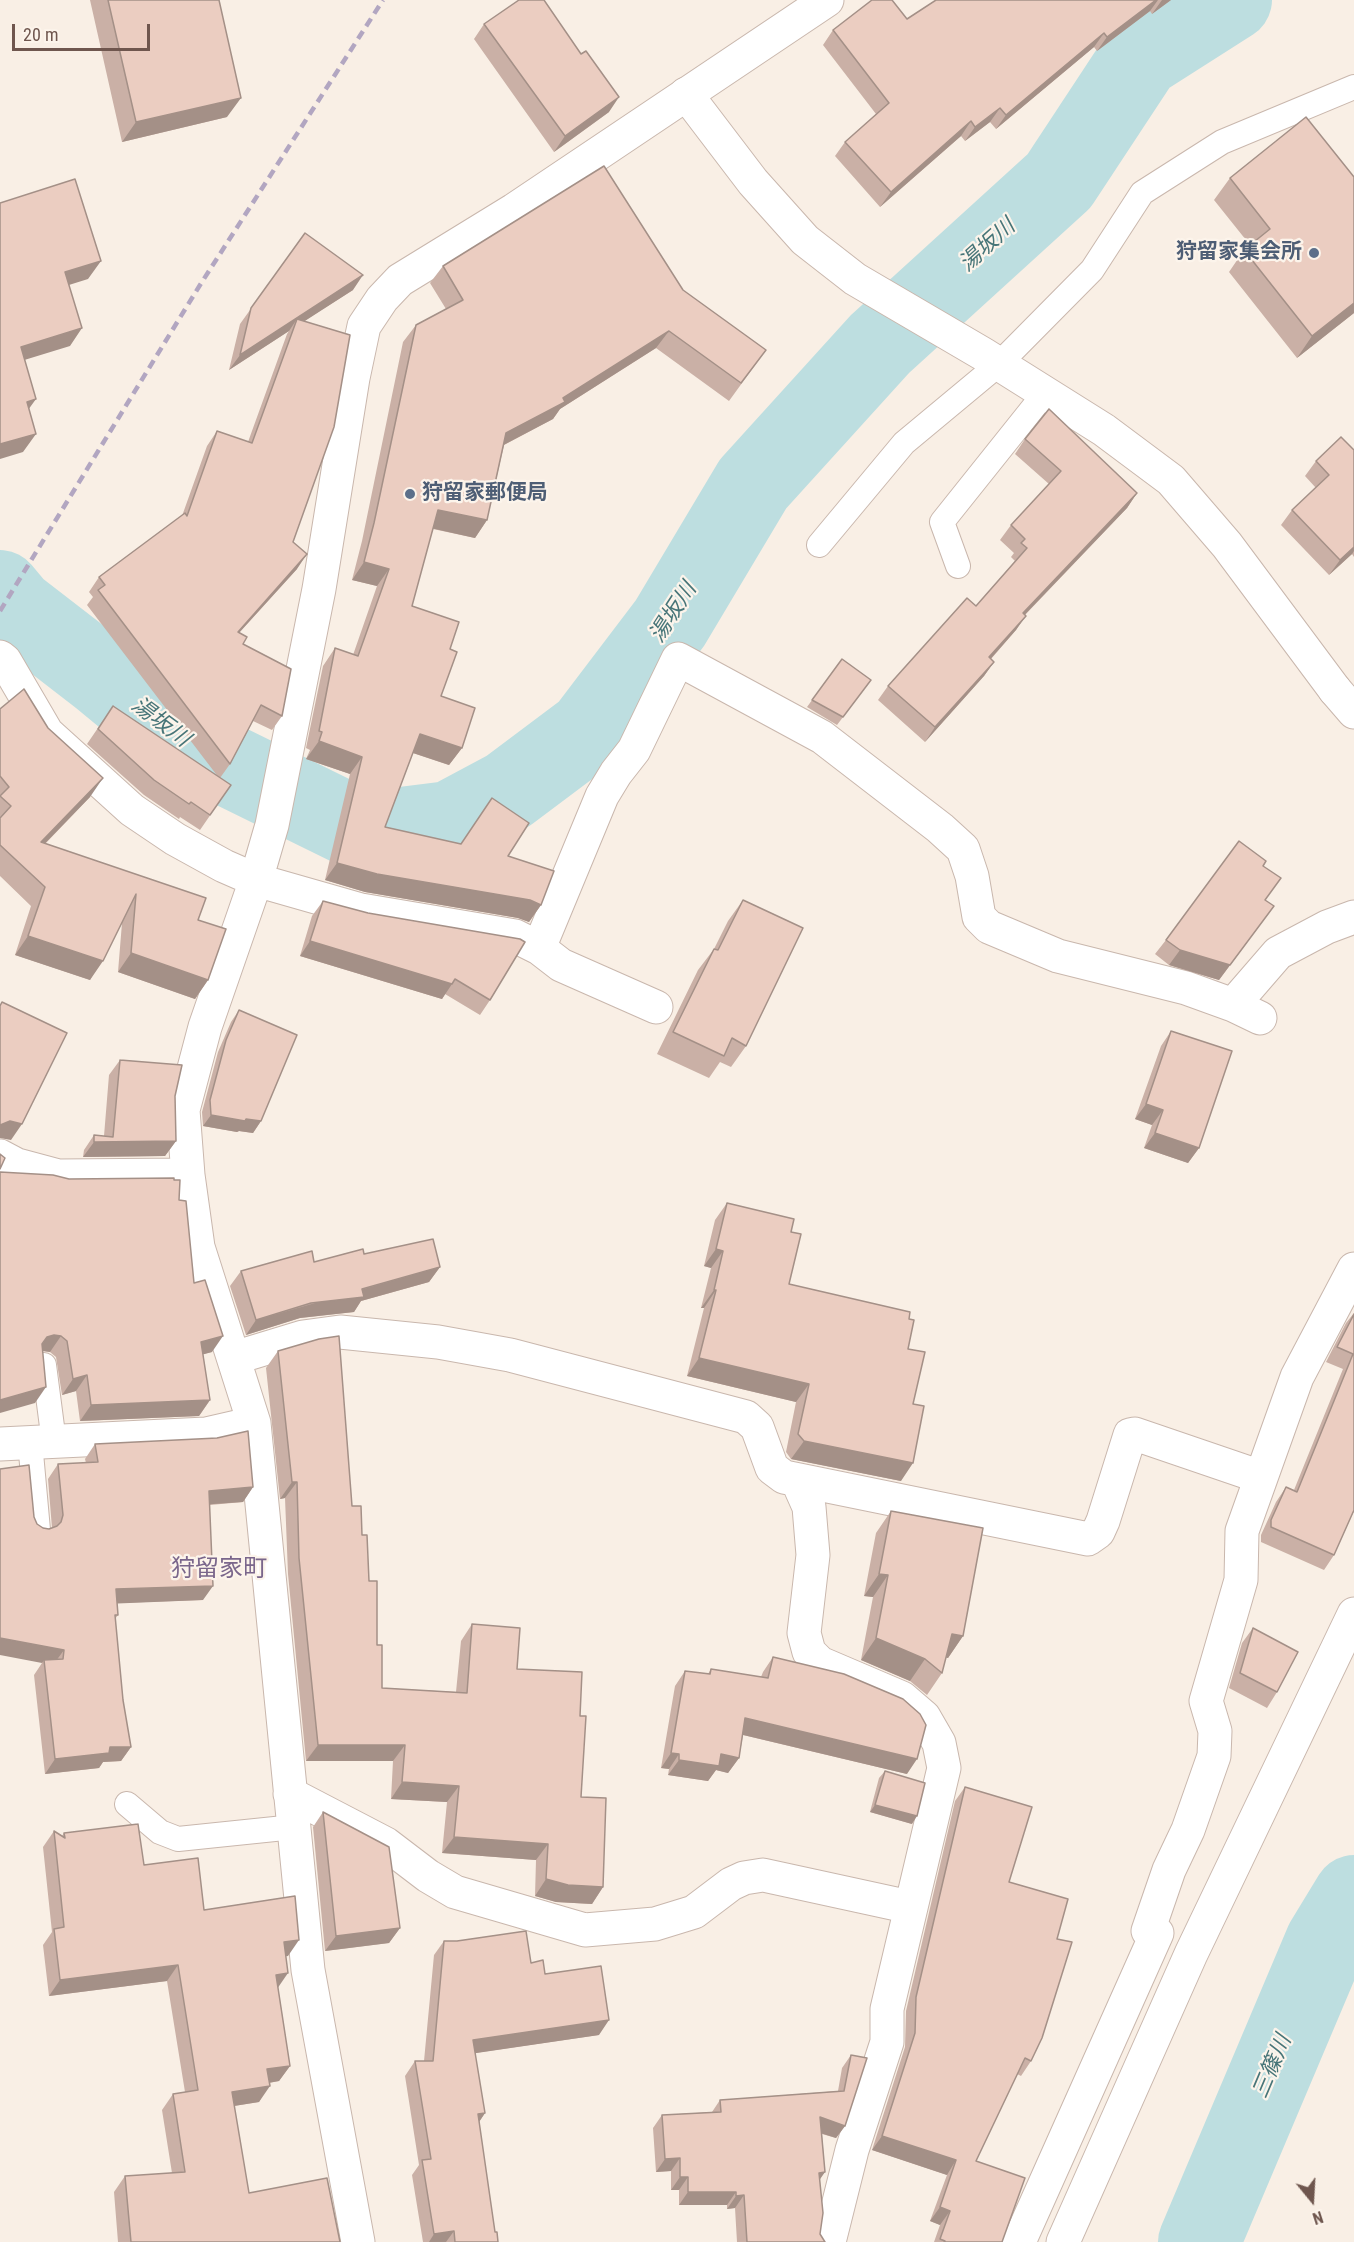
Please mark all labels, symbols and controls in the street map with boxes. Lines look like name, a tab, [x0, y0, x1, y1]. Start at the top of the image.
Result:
scale bar	[15, 12, 153, 50]
text: 20 m	[23, 24, 58, 45]
water label: 湯坂川	[955, 214, 1021, 278]
place label: 狩留家集会所	[1176, 240, 1302, 266]
marker: 狩留家集会所	[1307, 246, 1321, 260]
place label: 狩留家郵便局	[422, 481, 548, 507]
marker: 狩留家郵便局	[403, 487, 417, 501]
water label: 湯坂川	[645, 578, 703, 648]
water label: 湯坂川	[126, 693, 194, 753]
district label: 狩留家町	[171, 1556, 267, 1584]
water label: 三篠川	[1248, 2031, 1298, 2103]
north arrow	[1282, 2170, 1342, 2230]
text: N	[1310, 2207, 1325, 2228]

